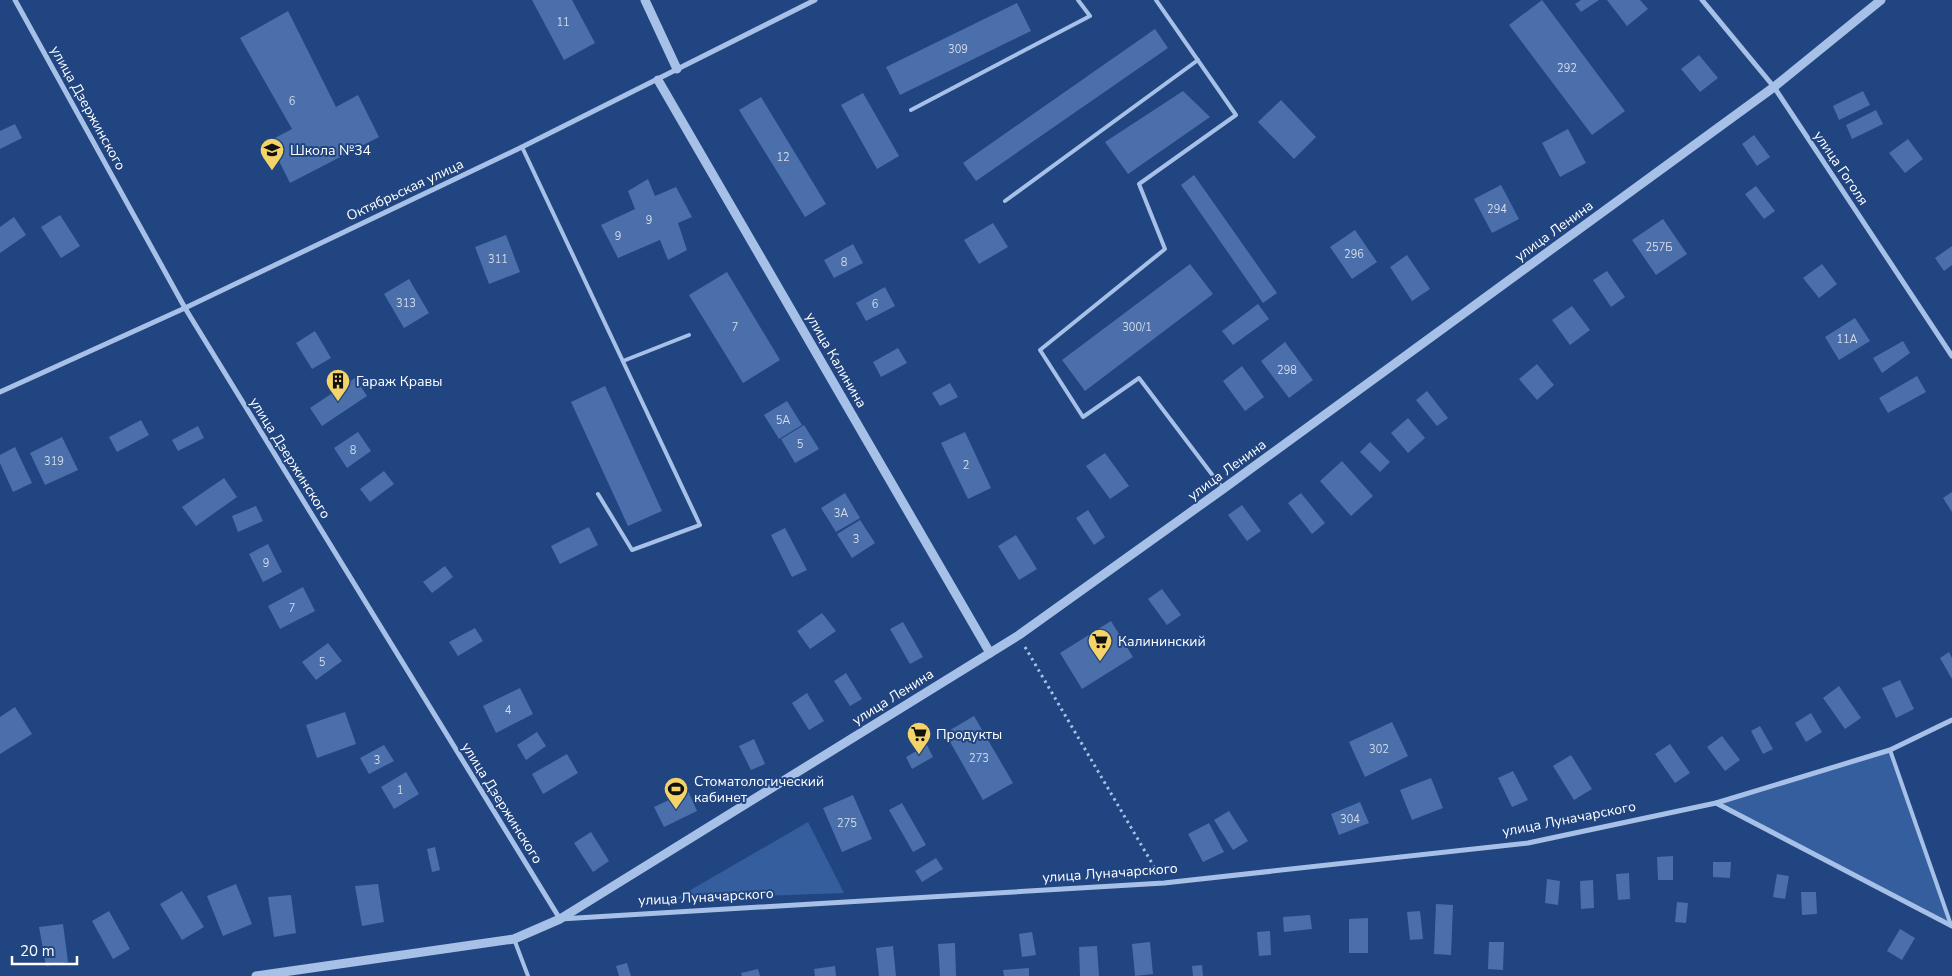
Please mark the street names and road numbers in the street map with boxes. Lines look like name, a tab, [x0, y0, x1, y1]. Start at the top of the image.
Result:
street label: улица Дзержинского	[46, 42, 130, 174]
street label: улица Гоголя	[1809, 127, 1873, 209]
street label: Октябрьская улица	[343, 154, 467, 226]
street label: улица Ленина	[1511, 196, 1597, 266]
street label: улица Калинина	[801, 309, 871, 411]
street label: улица Дзержинского	[245, 394, 335, 522]
street label: улица Ленина	[1184, 435, 1270, 505]
street label: улица Ленина	[849, 664, 937, 730]
street label: улица Дзержинского	[457, 739, 547, 867]
street label: улица Луначарского	[1501, 797, 1637, 841]
street label: улица Луначарского	[1042, 859, 1178, 887]
street label: улица Луначарского	[638, 884, 774, 910]

